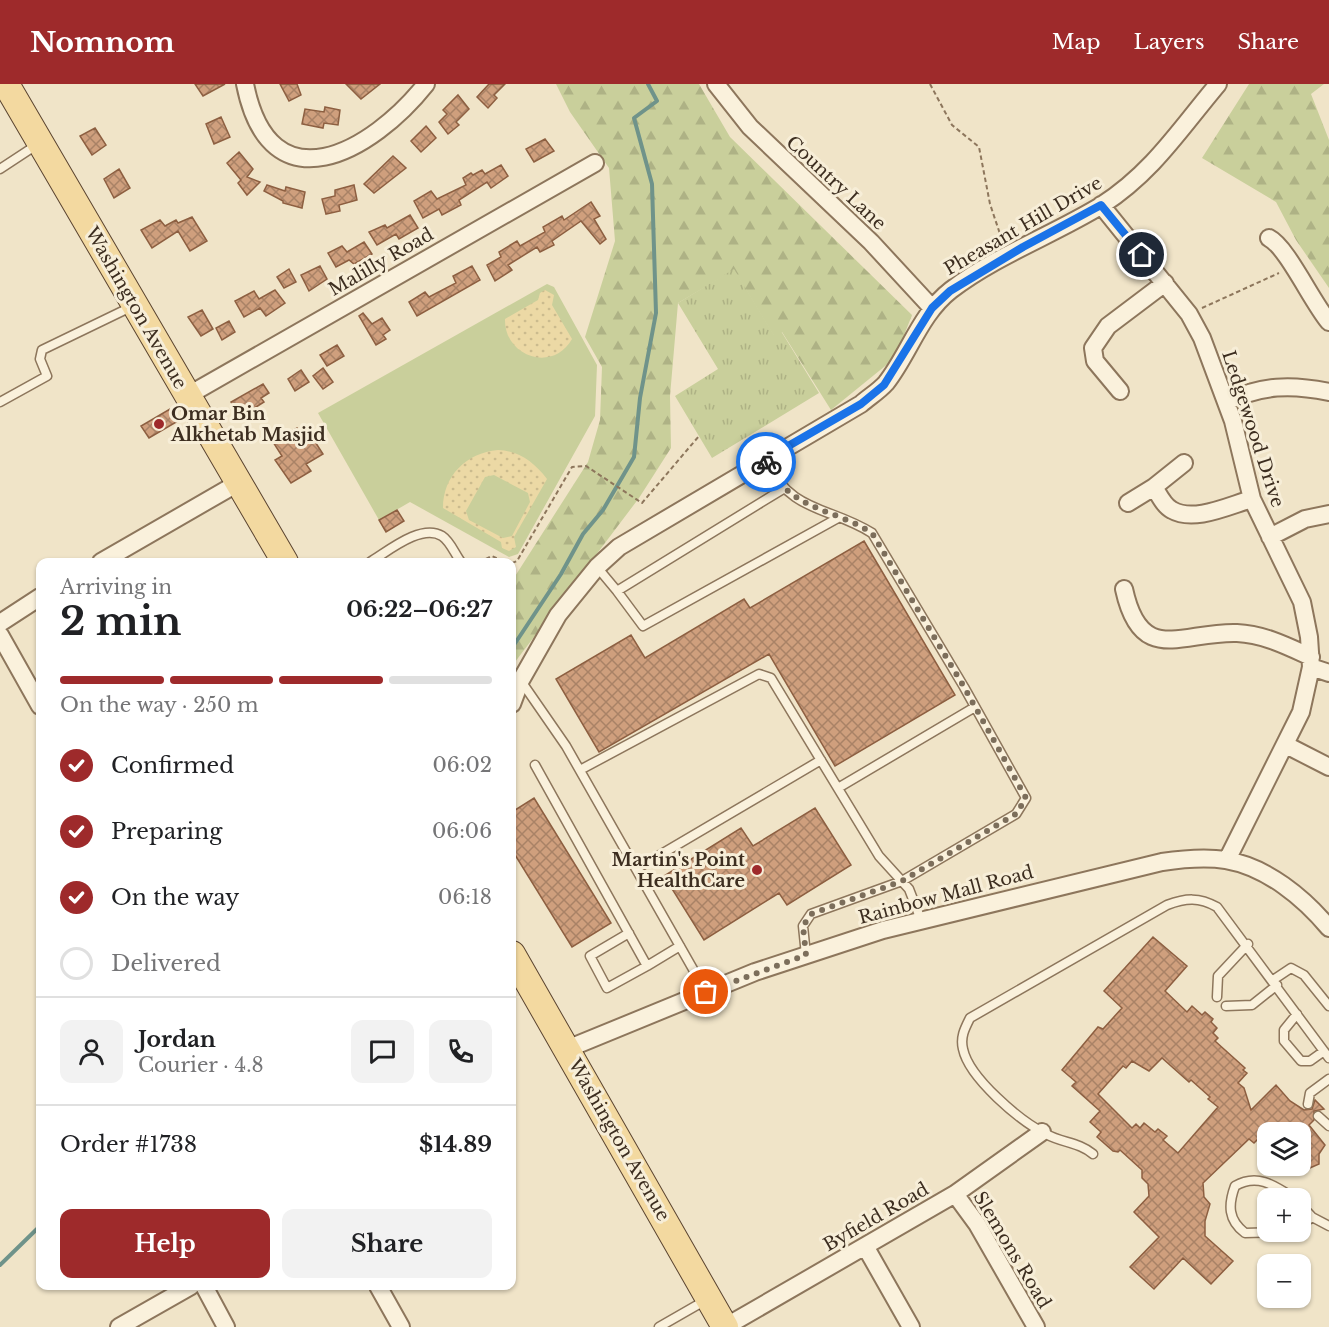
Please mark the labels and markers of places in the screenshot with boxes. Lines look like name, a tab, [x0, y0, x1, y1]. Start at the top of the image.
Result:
pin	[1116, 229, 1167, 280]
place label: Omar Bin Alkhetab Masjid	[170, 403, 326, 446]
marker: Omar Bin Alkhetab Masjid	[152, 417, 166, 431]
place label: Martin's Point HealthCare	[612, 849, 745, 892]
marker: Martin's Point HealthCare	[750, 863, 764, 877]
pin	[680, 966, 731, 1017]

